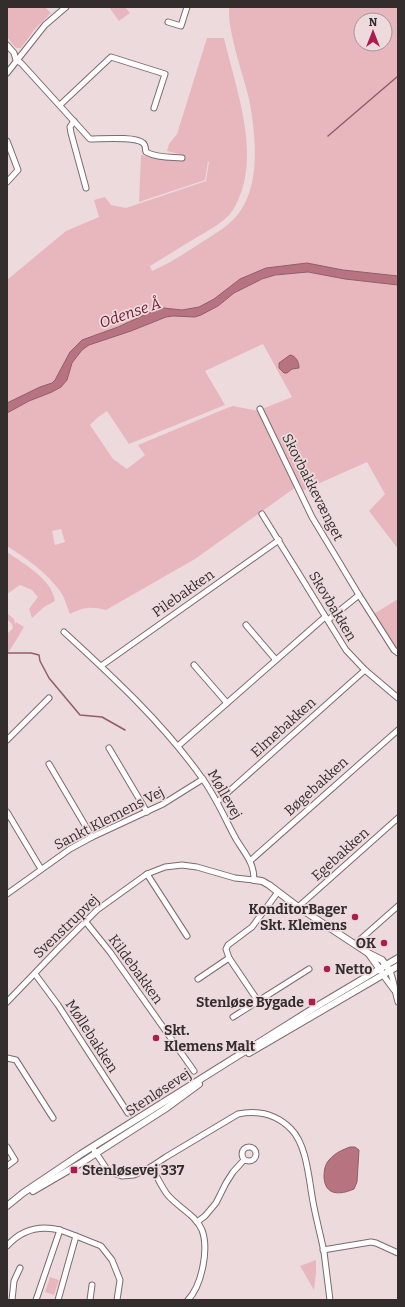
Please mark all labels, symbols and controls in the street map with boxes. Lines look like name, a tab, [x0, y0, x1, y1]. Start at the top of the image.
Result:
north arrow	[353, 12, 393, 52]
text: N	[369, 16, 378, 29]
water label: Odense Å	[97, 294, 163, 332]
street label: Skovbakkevænget	[278, 431, 347, 544]
street label: Pilebakken	[149, 566, 218, 621]
street label: Skovbakken	[305, 568, 360, 644]
street label: Elmebakken	[247, 694, 319, 761]
street label: Bøgebakken	[281, 753, 352, 819]
street label: Møllevej	[204, 767, 245, 822]
street label: Sankt Klemens Vej	[51, 783, 167, 853]
street label: Egebakken	[308, 824, 373, 884]
street label: Svenstrupvej	[30, 891, 103, 962]
place label: KonditorBager Skt. Klemens	[249, 901, 347, 934]
marker: KonditorBager Skt. Klemens	[350, 912, 360, 922]
street label: Kildebakken	[105, 931, 166, 1007]
place label: OK	[356, 935, 376, 952]
marker: OK	[379, 938, 389, 948]
place label: Netto	[335, 961, 372, 978]
marker: Netto	[322, 964, 332, 974]
place label: Stenløse Bygade	[196, 994, 304, 1011]
street label: Møllebakken	[62, 997, 122, 1076]
marker: Stenløse Bygade	[307, 997, 317, 1007]
place label: Skt. Klemens Malt	[164, 1022, 256, 1055]
marker: Skt. Klemens Malt	[151, 1033, 161, 1043]
street label: Stenløsevej	[123, 1065, 194, 1120]
place label: Stenløsevej 337	[82, 1162, 185, 1179]
marker: Stenløsevej 337	[69, 1165, 79, 1175]

